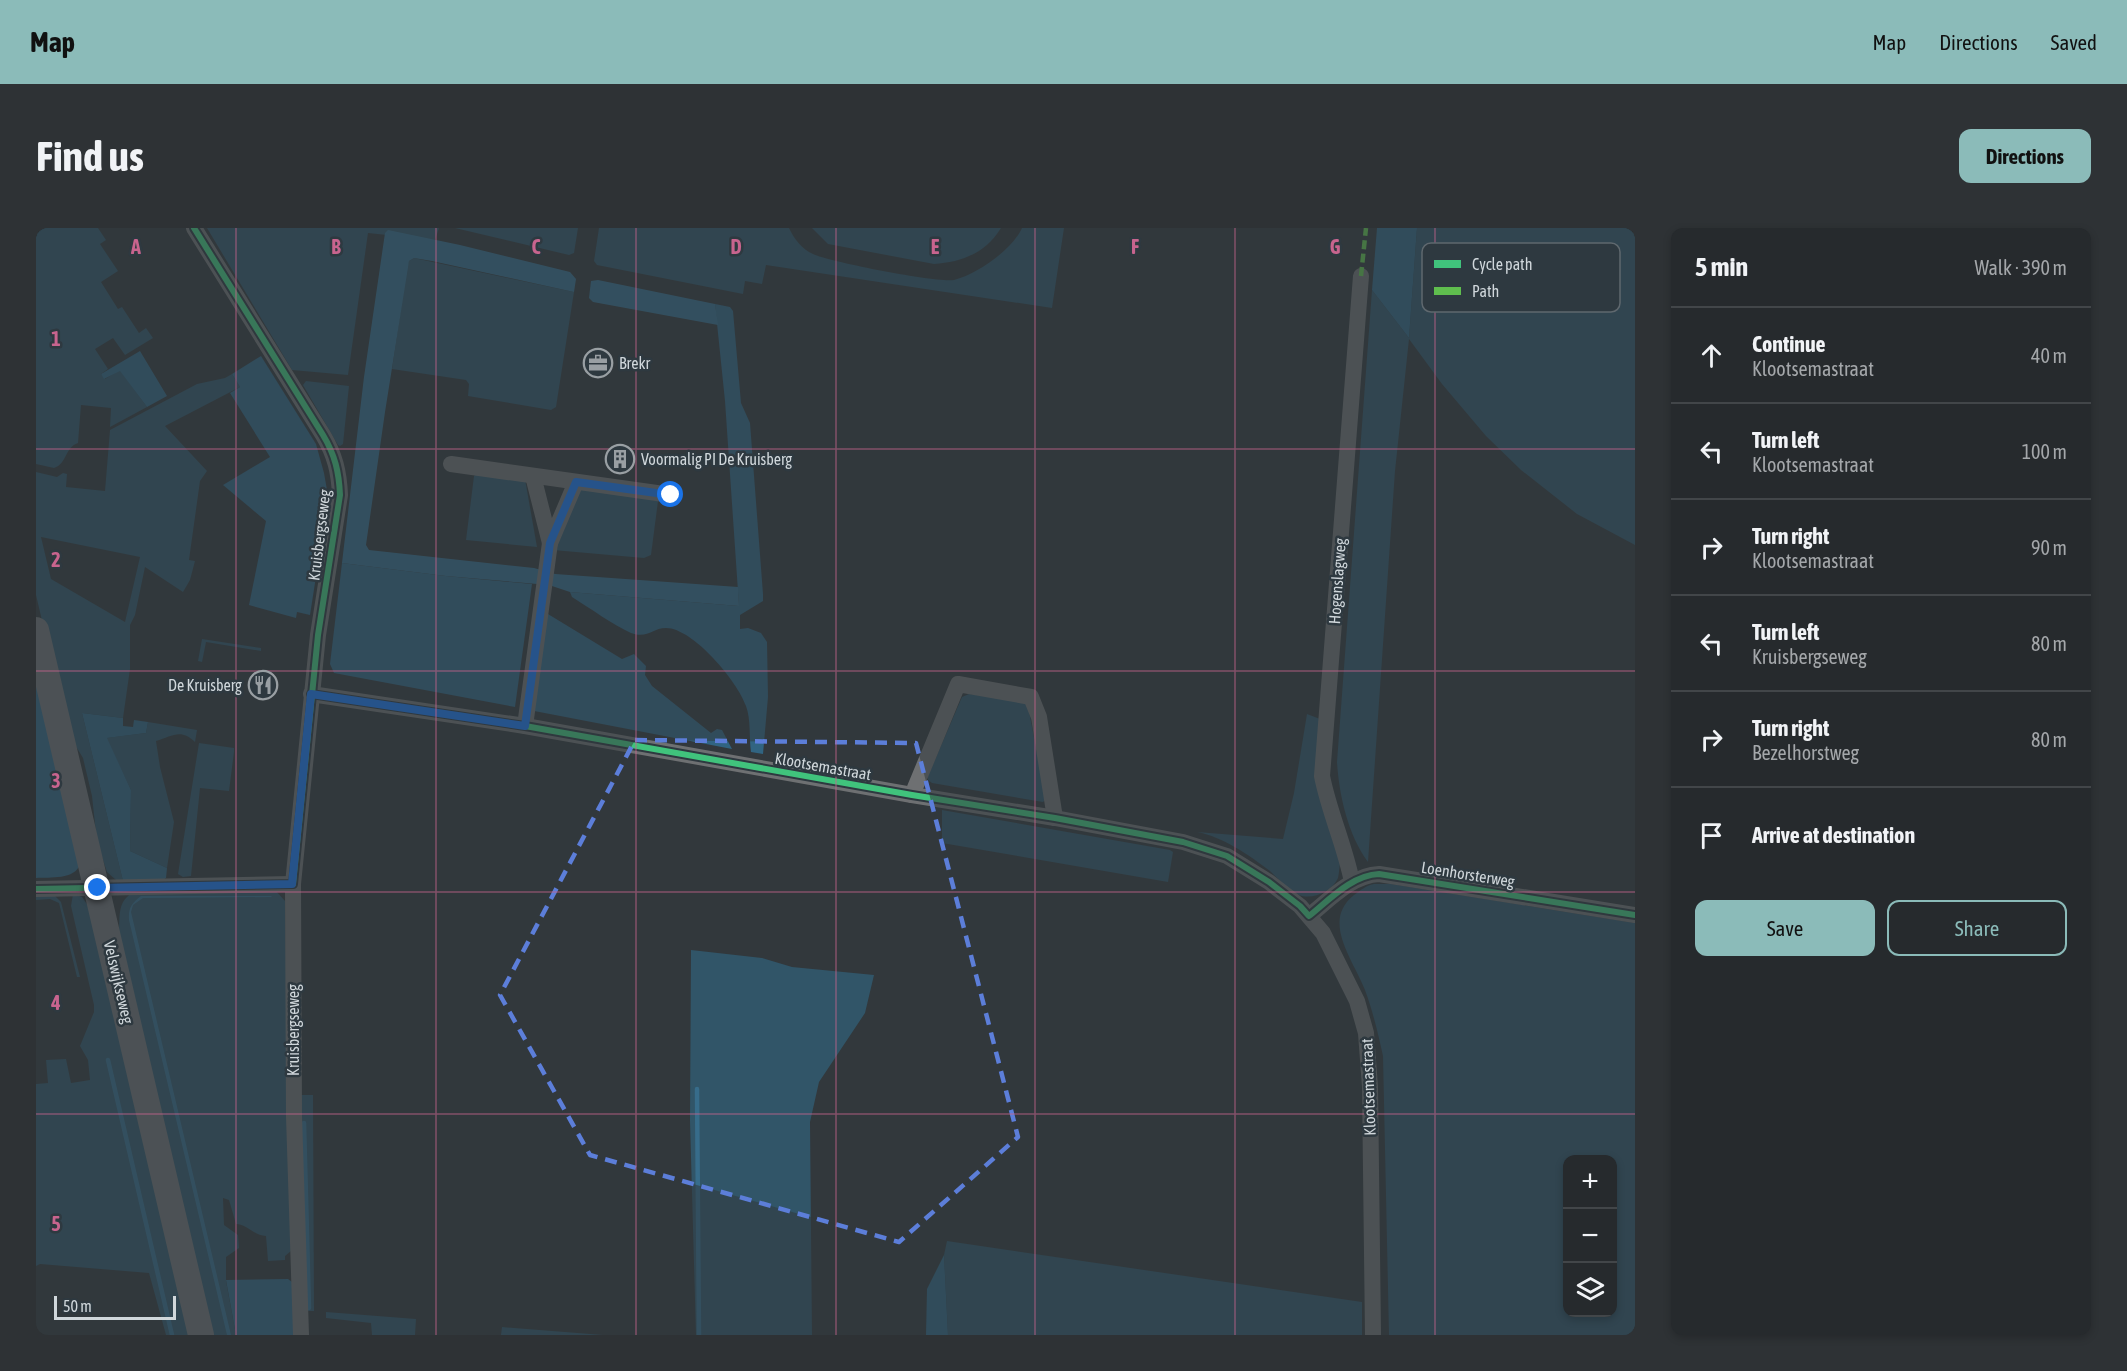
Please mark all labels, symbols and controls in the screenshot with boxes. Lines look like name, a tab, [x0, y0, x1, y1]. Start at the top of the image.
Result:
text: Map	[30, 26, 75, 58]
text: Map	[1872, 30, 1906, 54]
text: Directions	[1939, 30, 2018, 54]
text: Saved	[2051, 30, 2097, 54]
button: Directions	[1959, 129, 2091, 183]
text: Find us	[36, 132, 144, 180]
text: A	[130, 235, 141, 258]
text: B	[331, 235, 341, 258]
text: C	[532, 235, 541, 258]
text: D	[730, 235, 742, 258]
text: E	[931, 235, 940, 258]
text: F	[1131, 235, 1139, 258]
text: G	[1330, 235, 1341, 258]
legend	[1422, 243, 1620, 312]
text: 5 min	[1695, 252, 1748, 282]
text: Cycle path	[1472, 255, 1532, 274]
text: Walk · 390 m	[1975, 256, 2067, 279]
text: Path	[1472, 282, 1499, 300]
text: 1	[51, 327, 61, 350]
text: Continue	[1752, 331, 1826, 357]
icon: ahead	[1695, 339, 1728, 372]
text: 40 m	[2031, 344, 2067, 367]
office icon: Brekr	[582, 347, 614, 379]
place label: Brekr	[619, 354, 651, 372]
text: Klootsemastraat	[1752, 357, 1874, 380]
text: Turn left	[1752, 427, 1819, 453]
icon: left	[1695, 435, 1728, 468]
text: 100 m	[2022, 440, 2067, 463]
building icon: Voormalig PI De Kruisberg	[604, 443, 636, 475]
place label: Voormalig PI De Kruisberg	[641, 450, 792, 469]
text: Klootsemastraat	[1752, 453, 1874, 476]
route start	[657, 481, 683, 507]
street label: Kruisbergseweg	[304, 488, 335, 582]
text: Turn right	[1752, 523, 1829, 549]
icon: right	[1695, 531, 1728, 564]
text: 90 m	[2031, 536, 2067, 559]
street label: Hogenslagweg	[1325, 537, 1350, 625]
text: 2	[51, 548, 61, 571]
text: Klootsemastraat	[1752, 549, 1874, 572]
text: Turn left	[1752, 619, 1819, 645]
icon: left	[1695, 627, 1728, 660]
text: 80 m	[2031, 632, 2067, 655]
text: Kruisbergseweg	[1752, 645, 1867, 668]
restaurant icon: De Kruisberg	[247, 669, 279, 701]
place label: De Kruisberg	[168, 676, 242, 695]
text: Turn right	[1752, 715, 1829, 741]
icon: right	[1695, 723, 1728, 756]
text: 80 m	[2031, 728, 2067, 751]
text: Bezelhorstweg	[1752, 741, 1859, 764]
street label: Klootsemastraat	[773, 749, 873, 783]
text: 3	[51, 769, 61, 792]
icon: arrive	[1695, 819, 1728, 852]
text: Arrive at destination	[1752, 822, 1915, 848]
street label: Loenhorsterweg	[1420, 858, 1516, 891]
route end	[84, 874, 110, 900]
button: Save	[1695, 900, 1875, 956]
button: Share	[1887, 900, 2067, 956]
street label: Velswijkseweg	[100, 939, 137, 1026]
street label: Kruisbergseweg	[284, 984, 303, 1076]
text: 4	[50, 991, 61, 1014]
street label: Klootsemastraat	[1357, 1038, 1379, 1136]
map controls	[1563, 1155, 1617, 1317]
button: +	[1563, 1155, 1617, 1209]
button: −	[1563, 1209, 1617, 1263]
text: 5	[51, 1212, 61, 1235]
button: layers	[1563, 1263, 1617, 1317]
scale bar	[54, 1293, 176, 1320]
text: 50 m	[63, 1297, 92, 1315]

